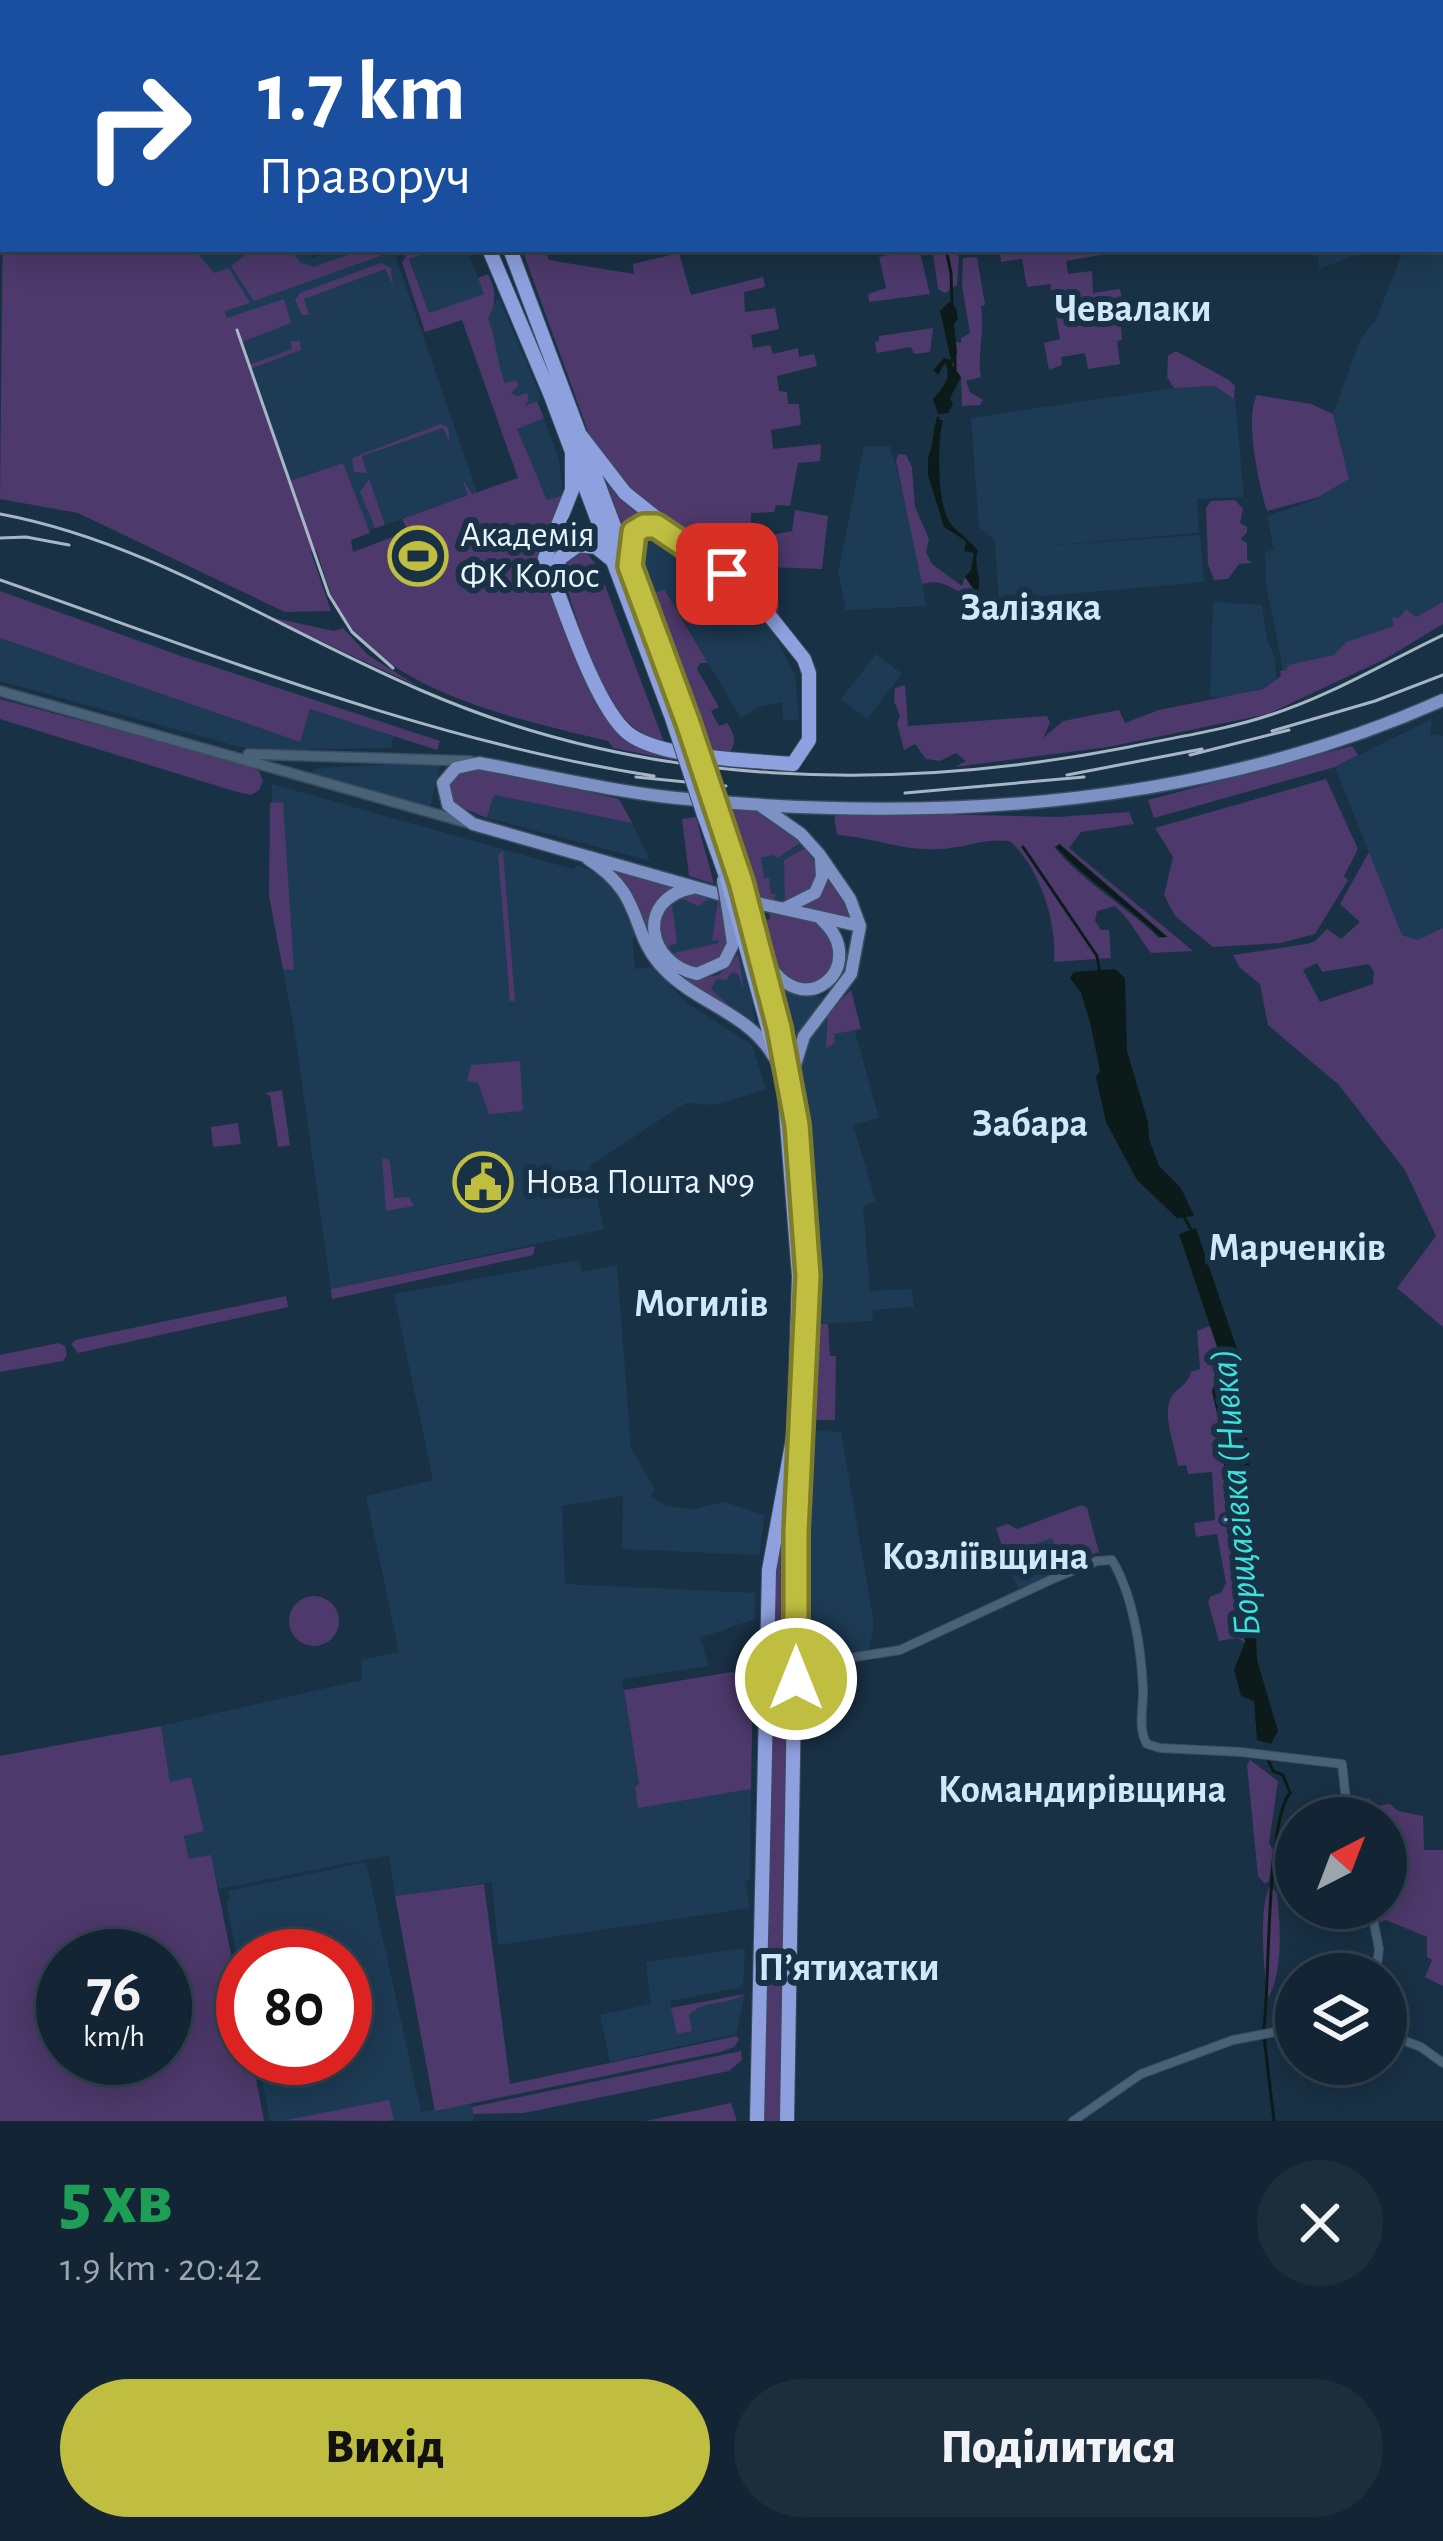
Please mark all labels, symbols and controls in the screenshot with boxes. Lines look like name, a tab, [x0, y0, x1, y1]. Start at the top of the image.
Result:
icon: right	[60, 48, 216, 204]
text: 1.7 km	[258, 52, 466, 136]
text: Праворуч	[258, 150, 471, 204]
district label: Чевалаки	[1054, 290, 1212, 329]
place label: Академія ФК Колос	[460, 517, 600, 594]
pin	[676, 523, 778, 625]
sports icon: Академія ФК Колос	[387, 525, 449, 587]
icon: arrive	[694, 541, 760, 607]
district label: Залізяка	[961, 589, 1101, 628]
district label: Забара	[972, 1105, 1088, 1144]
public building icon: Нова Пошта №9	[452, 1151, 514, 1213]
place label: Нова Пошта №9	[525, 1164, 755, 1200]
district label: Марченків	[1208, 1229, 1386, 1268]
district label: Могилів	[634, 1285, 768, 1324]
water label: Борщагівка (Нивка)	[1204, 1347, 1268, 1639]
district label: Козліївщина	[882, 1538, 1088, 1577]
position arrow	[733, 1616, 859, 1742]
district label: Командирівщина	[938, 1771, 1226, 1810]
north arrow	[1275, 1797, 1407, 1929]
map controls	[1275, 1797, 1407, 2085]
speed limit sign: 80	[216, 1929, 372, 2085]
district label: Пʼятихатки	[758, 1949, 940, 1988]
button: layers	[1275, 1953, 1407, 2085]
text: 76	[87, 1962, 141, 2022]
text: km/h	[83, 2022, 145, 2052]
button: close	[1257, 2160, 1383, 2286]
text: 5 хв	[60, 2164, 172, 2236]
text: 1.9 km · 20:42	[60, 2249, 262, 2288]
button: Вихід	[60, 2379, 710, 2517]
button: Поділитися	[734, 2379, 1383, 2517]

